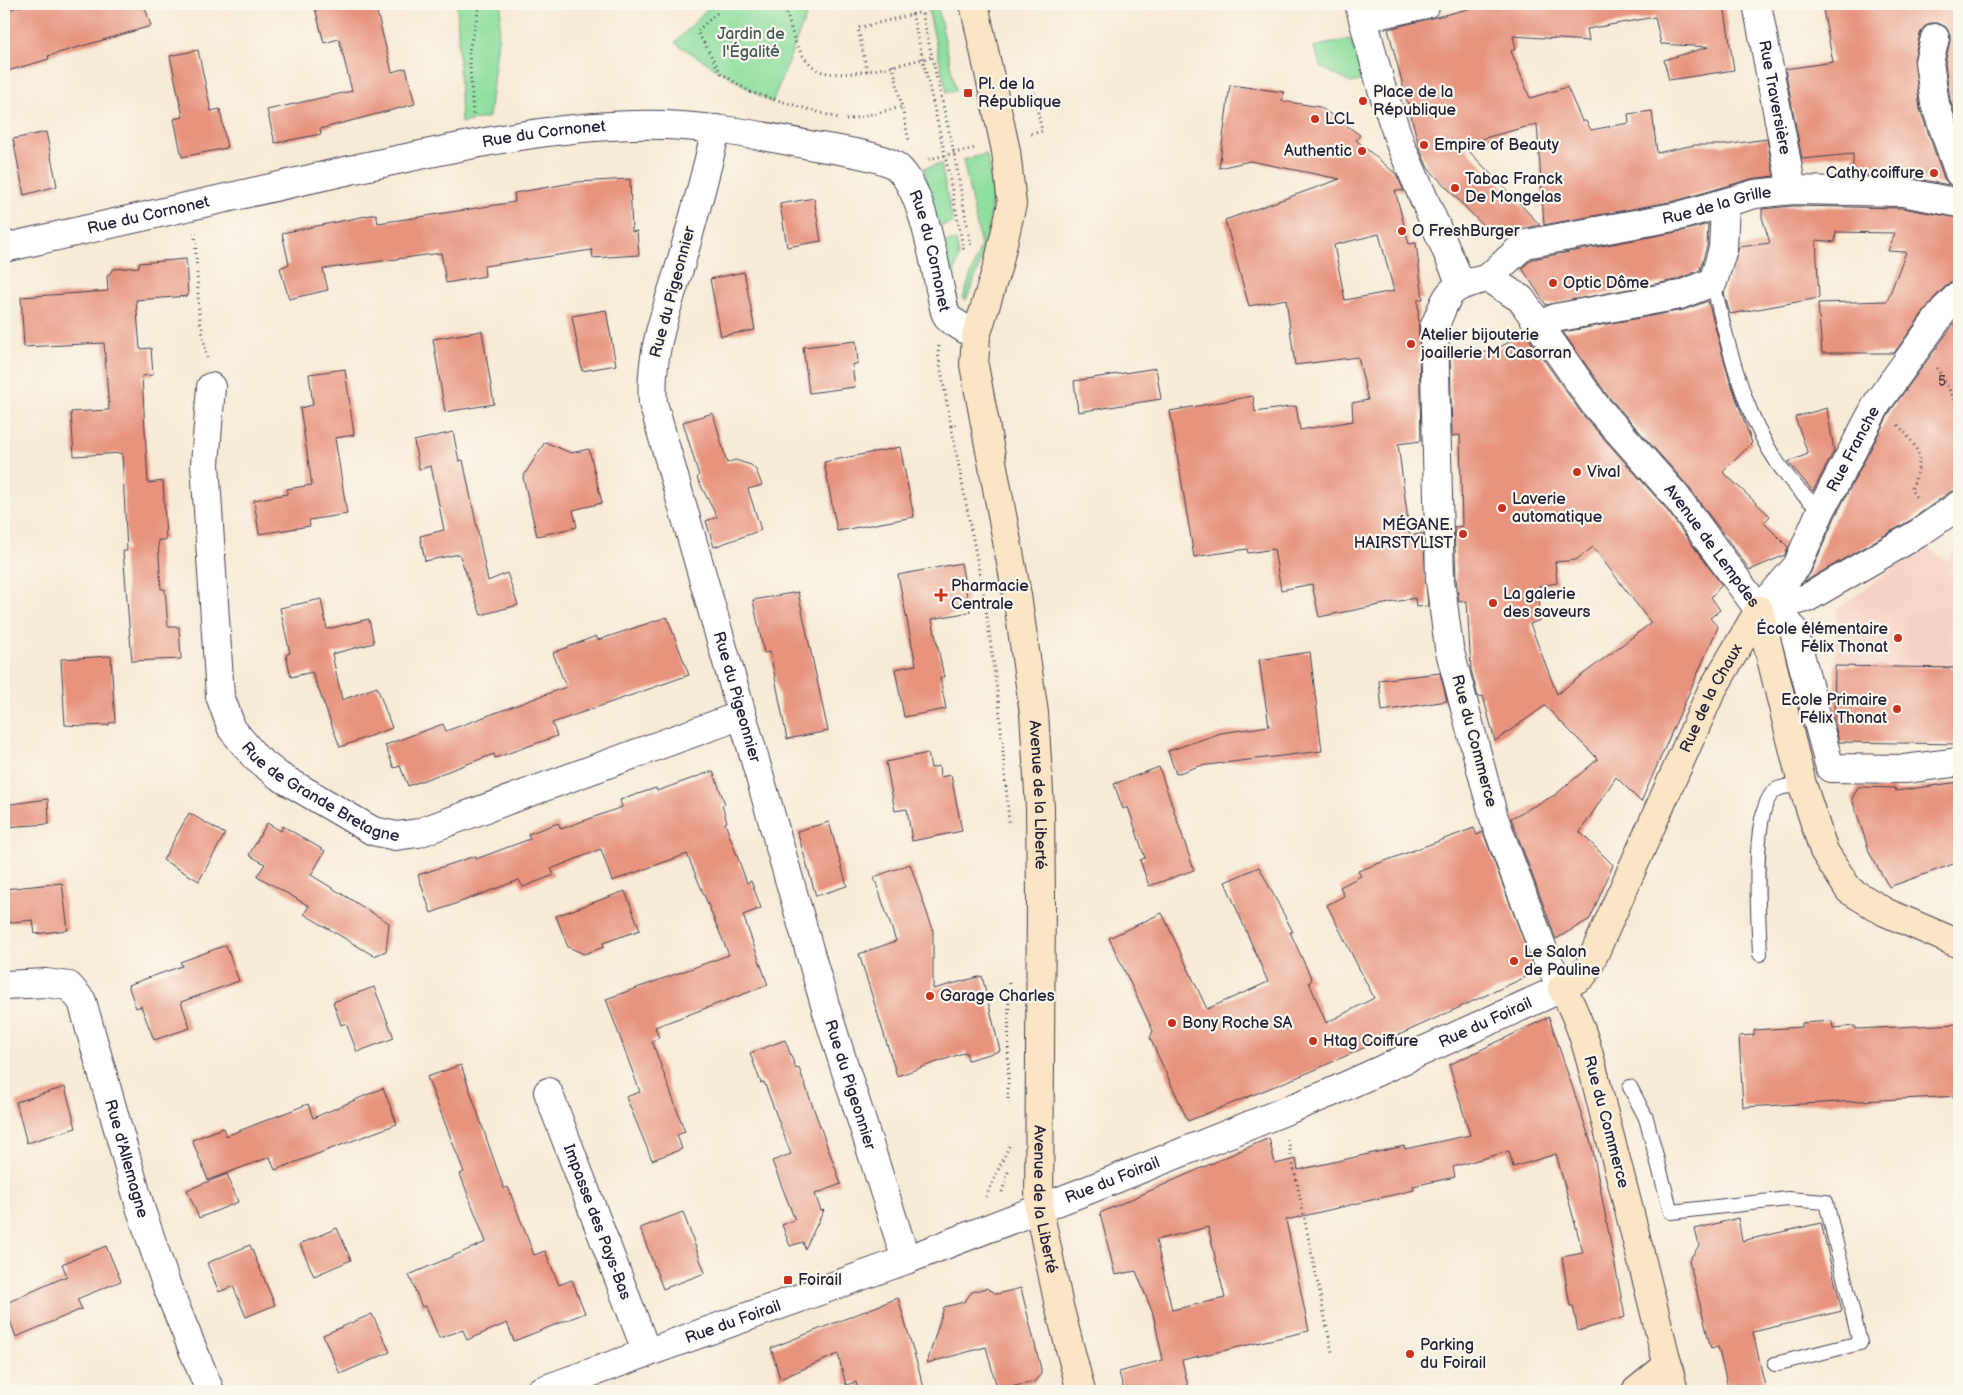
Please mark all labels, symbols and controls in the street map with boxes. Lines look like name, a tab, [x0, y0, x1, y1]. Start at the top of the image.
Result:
park label: Jardin de l'Égalité	[717, 25, 785, 62]
street label: Rue Traversière	[1754, 39, 1795, 157]
place label: Pl. de la République	[978, 75, 1062, 112]
place label: Place de la République	[1373, 83, 1457, 120]
marker: Pl. de la République	[962, 87, 974, 99]
marker: Place de la République	[1357, 95, 1369, 107]
place label: LCL	[1325, 110, 1355, 129]
marker: LCL	[1309, 113, 1321, 125]
street label: Rue du Cornonet	[481, 117, 606, 152]
place label: Empire of Beauty	[1434, 136, 1560, 155]
marker: Empire of Beauty	[1418, 139, 1430, 151]
place label: Authentic	[1284, 142, 1352, 161]
marker: Authentic	[1356, 145, 1368, 157]
place label: Cathy coiffure	[1826, 164, 1925, 183]
marker: Cathy coiffure	[1928, 167, 1940, 179]
place label: Tabac Franck De Mongelas	[1465, 170, 1562, 207]
marker: Tabac Franck De Mongelas	[1449, 182, 1461, 194]
street label: Rue de la Grille	[1661, 183, 1773, 228]
street label: Rue du Cornonet	[905, 187, 954, 314]
street label: Rue du Cornonet	[85, 192, 211, 238]
place label: O FreshBurger	[1412, 222, 1520, 241]
street label: Rue du Pigeonnier	[646, 224, 700, 360]
marker: O FreshBurger	[1396, 225, 1408, 237]
place label: Optic Dôme	[1563, 274, 1649, 293]
marker: Optic Dôme	[1547, 277, 1559, 289]
place label: Atelier bijouterie joaillerie M Casorran	[1420, 326, 1571, 363]
marker: Atelier bijouterie joaillerie M Casorran	[1405, 338, 1417, 350]
house number: 5	[1938, 373, 1946, 390]
street label: Rue Franche	[1823, 403, 1884, 495]
place label: Vival	[1587, 463, 1620, 482]
marker: Vival	[1571, 466, 1583, 478]
street label: Avenue de Lempdes	[1660, 480, 1763, 611]
place label: Laverie automatique	[1512, 490, 1603, 527]
marker: Laverie automatique	[1496, 502, 1508, 514]
place label: MÉGANE. HAIRSTYLIST	[1354, 514, 1453, 553]
marker: MÉGANE. HAIRSTYLIST	[1457, 528, 1469, 540]
place label: Pharmacie Centrale	[951, 577, 1029, 614]
place label: La galerie des saveurs	[1503, 585, 1591, 622]
marker: Pharmacie Centrale	[935, 589, 947, 601]
marker: La galerie des saveurs	[1487, 597, 1499, 609]
place label: École élémentaire Félix Thonat	[1756, 618, 1889, 657]
street label: Rue du Pigeonnier	[709, 629, 765, 765]
marker: École élémentaire Félix Thonat	[1892, 632, 1904, 644]
street label: Rue de la Chaux	[1676, 640, 1747, 756]
street label: Rue du Commerce	[1447, 673, 1501, 810]
place label: Ecole Primaire Félix Thonat	[1781, 691, 1888, 728]
marker: Ecole Primaire Félix Thonat	[1891, 703, 1903, 715]
street label: Avenue de la Liberté	[1025, 720, 1050, 870]
street label: Rue de Grande Bretagne	[237, 738, 402, 846]
place label: Le Salon de Pauline	[1524, 943, 1601, 980]
marker: Le Salon de Pauline	[1508, 955, 1520, 967]
place label: Garage Charles	[940, 987, 1055, 1006]
marker: Garage Charles	[924, 990, 936, 1002]
street label: Rue du Foirail	[1436, 993, 1535, 1052]
place label: Bony Roche SA	[1182, 1014, 1293, 1033]
street label: Rue du Pigeonnier	[821, 1017, 880, 1152]
marker: Bony Roche SA	[1166, 1017, 1178, 1029]
place label: Htag Coiffure	[1323, 1032, 1419, 1051]
marker: Htag Coiffure	[1307, 1035, 1319, 1047]
street label: Rue du Commerce	[1579, 1054, 1633, 1191]
street label: Rue d'Allemagne	[101, 1097, 153, 1221]
street label: Avenue de la Liberté	[1029, 1125, 1062, 1275]
street label: Impasse des Pays-Bas	[559, 1142, 635, 1302]
street label: Rue du Foirail	[1062, 1153, 1162, 1207]
place label: Foirail	[798, 1271, 842, 1290]
marker: Foirail	[782, 1274, 794, 1286]
street label: Rue du Foirail	[683, 1296, 783, 1348]
place label: Parking du Foirail	[1420, 1336, 1486, 1373]
marker: Parking du Foirail	[1404, 1348, 1416, 1360]

